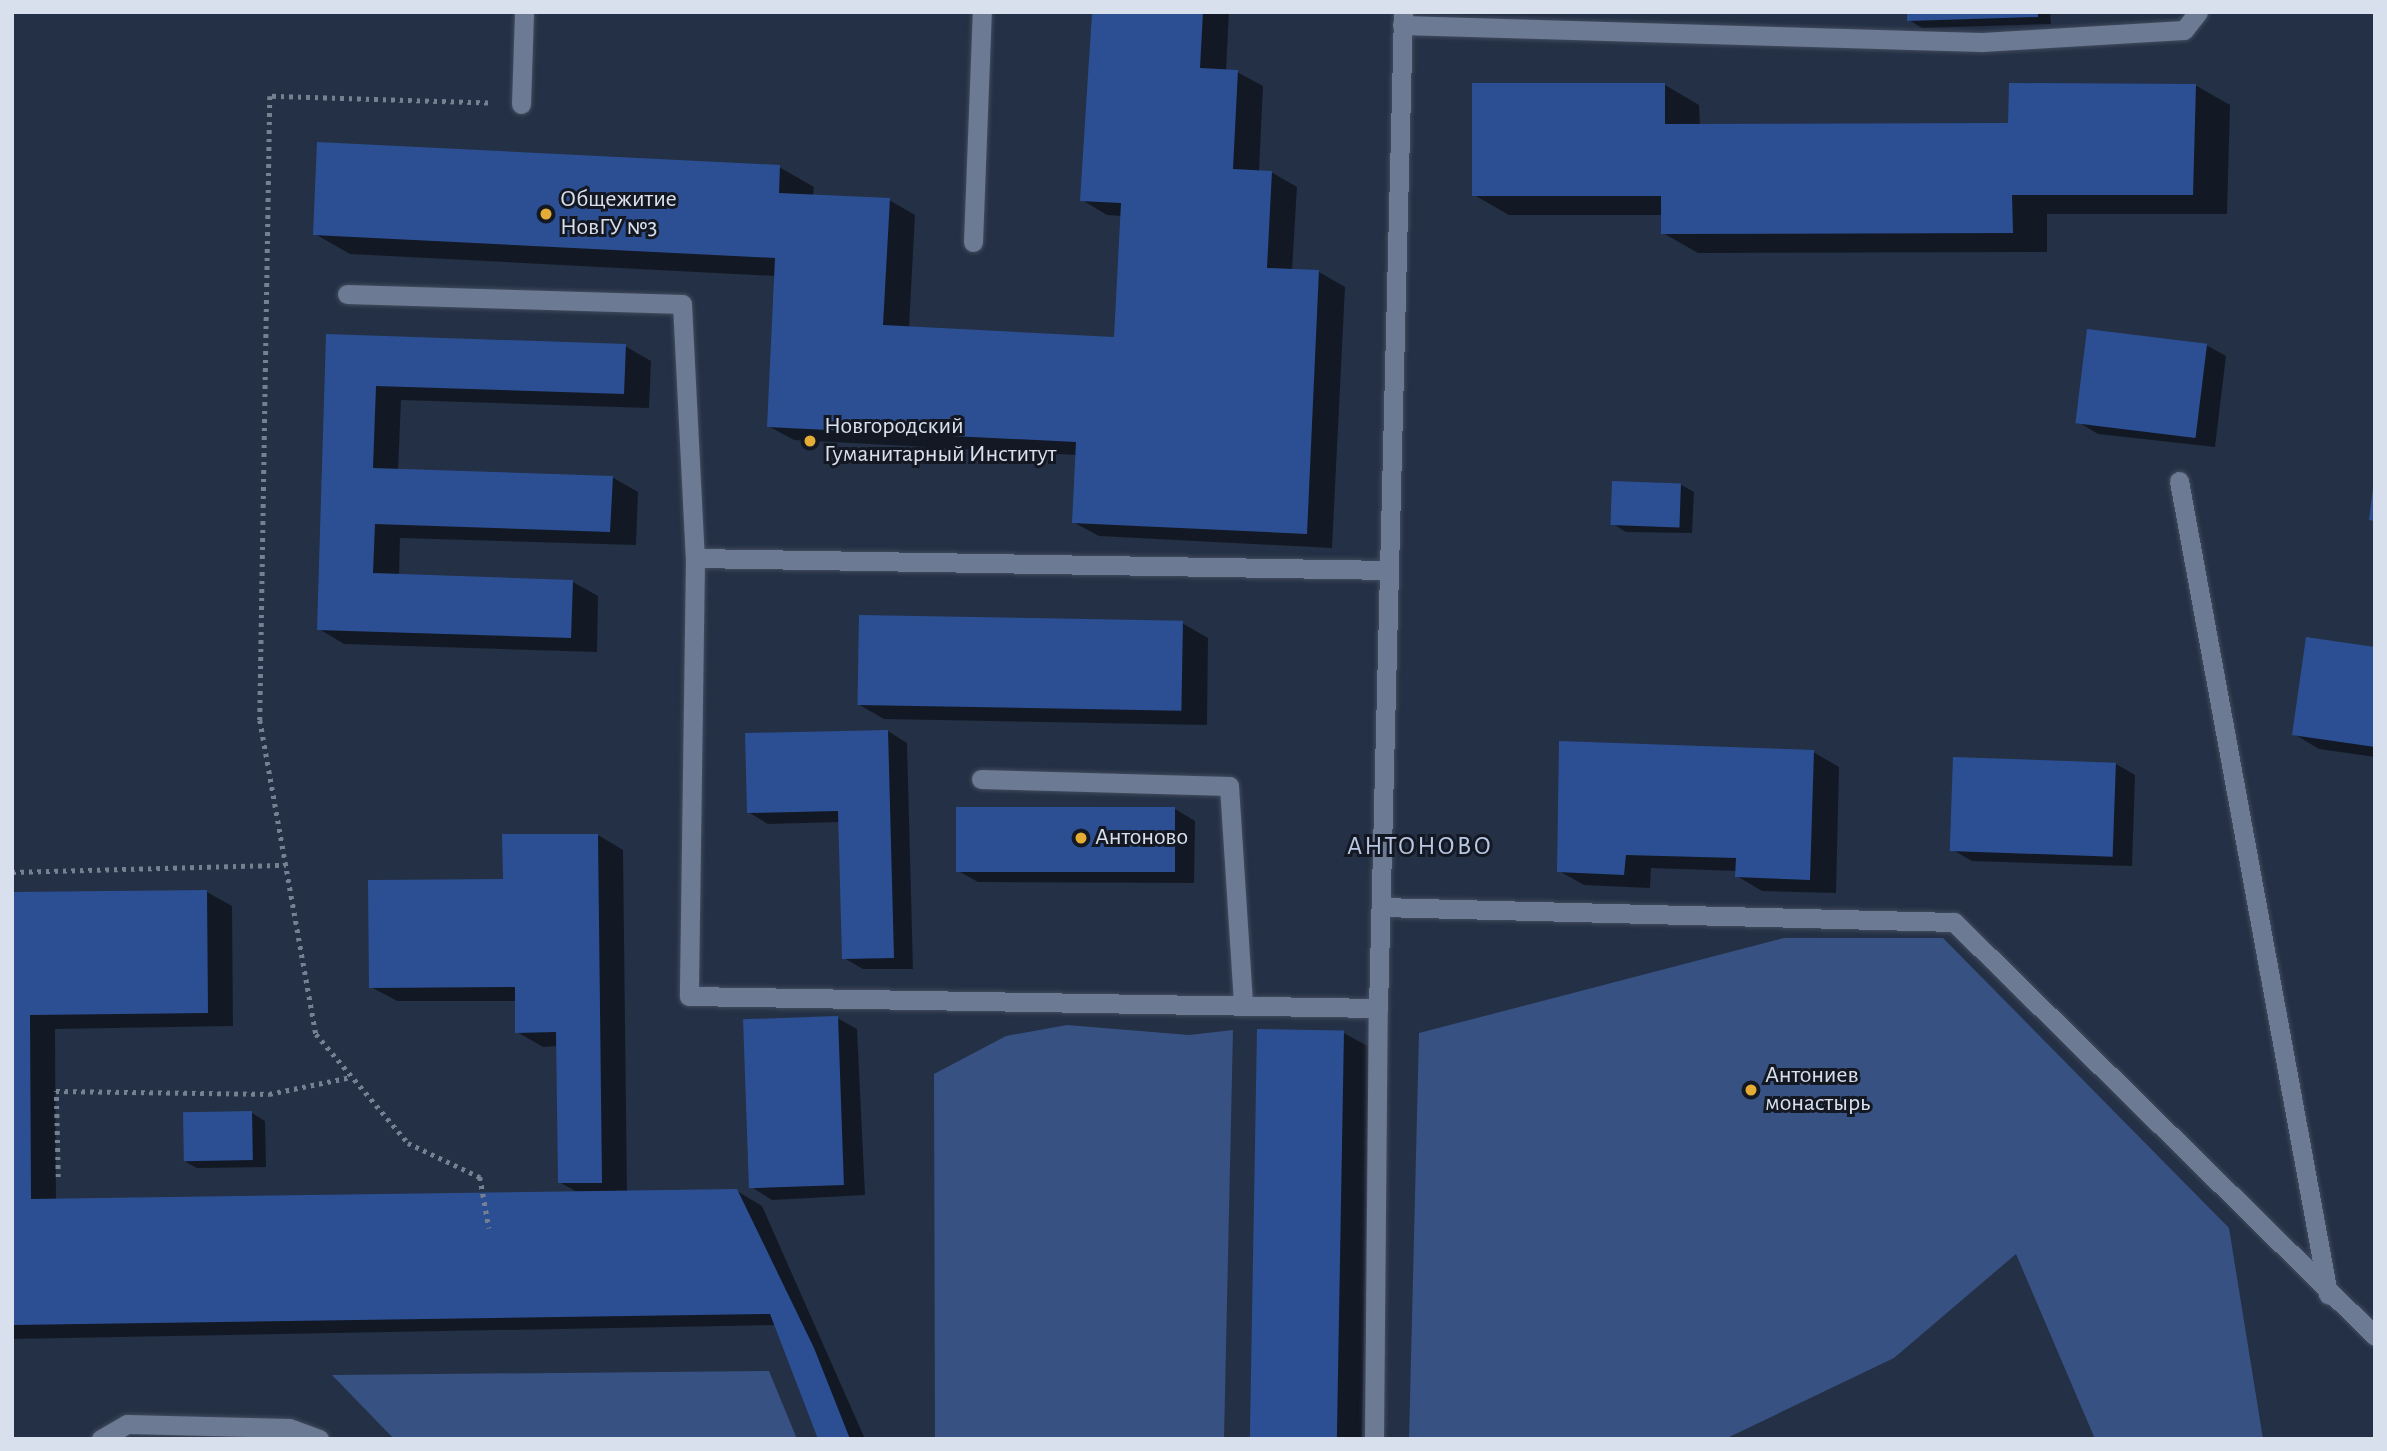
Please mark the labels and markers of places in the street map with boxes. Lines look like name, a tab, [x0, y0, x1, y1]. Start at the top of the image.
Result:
place label: Общежитие НовГУ №3	[560, 186, 677, 242]
marker: Общежитие НовГУ №3	[538, 206, 554, 222]
place label: Новгородский Гуманитарный Институт	[824, 413, 1057, 469]
marker: Новгородский Гуманитарный Институт	[802, 433, 818, 449]
place label: Антоново	[1095, 824, 1188, 852]
marker: Антоново	[1073, 830, 1089, 846]
place label: Антониев монастырь	[1765, 1062, 1870, 1118]
marker: Антониев монастырь	[1743, 1082, 1759, 1098]

